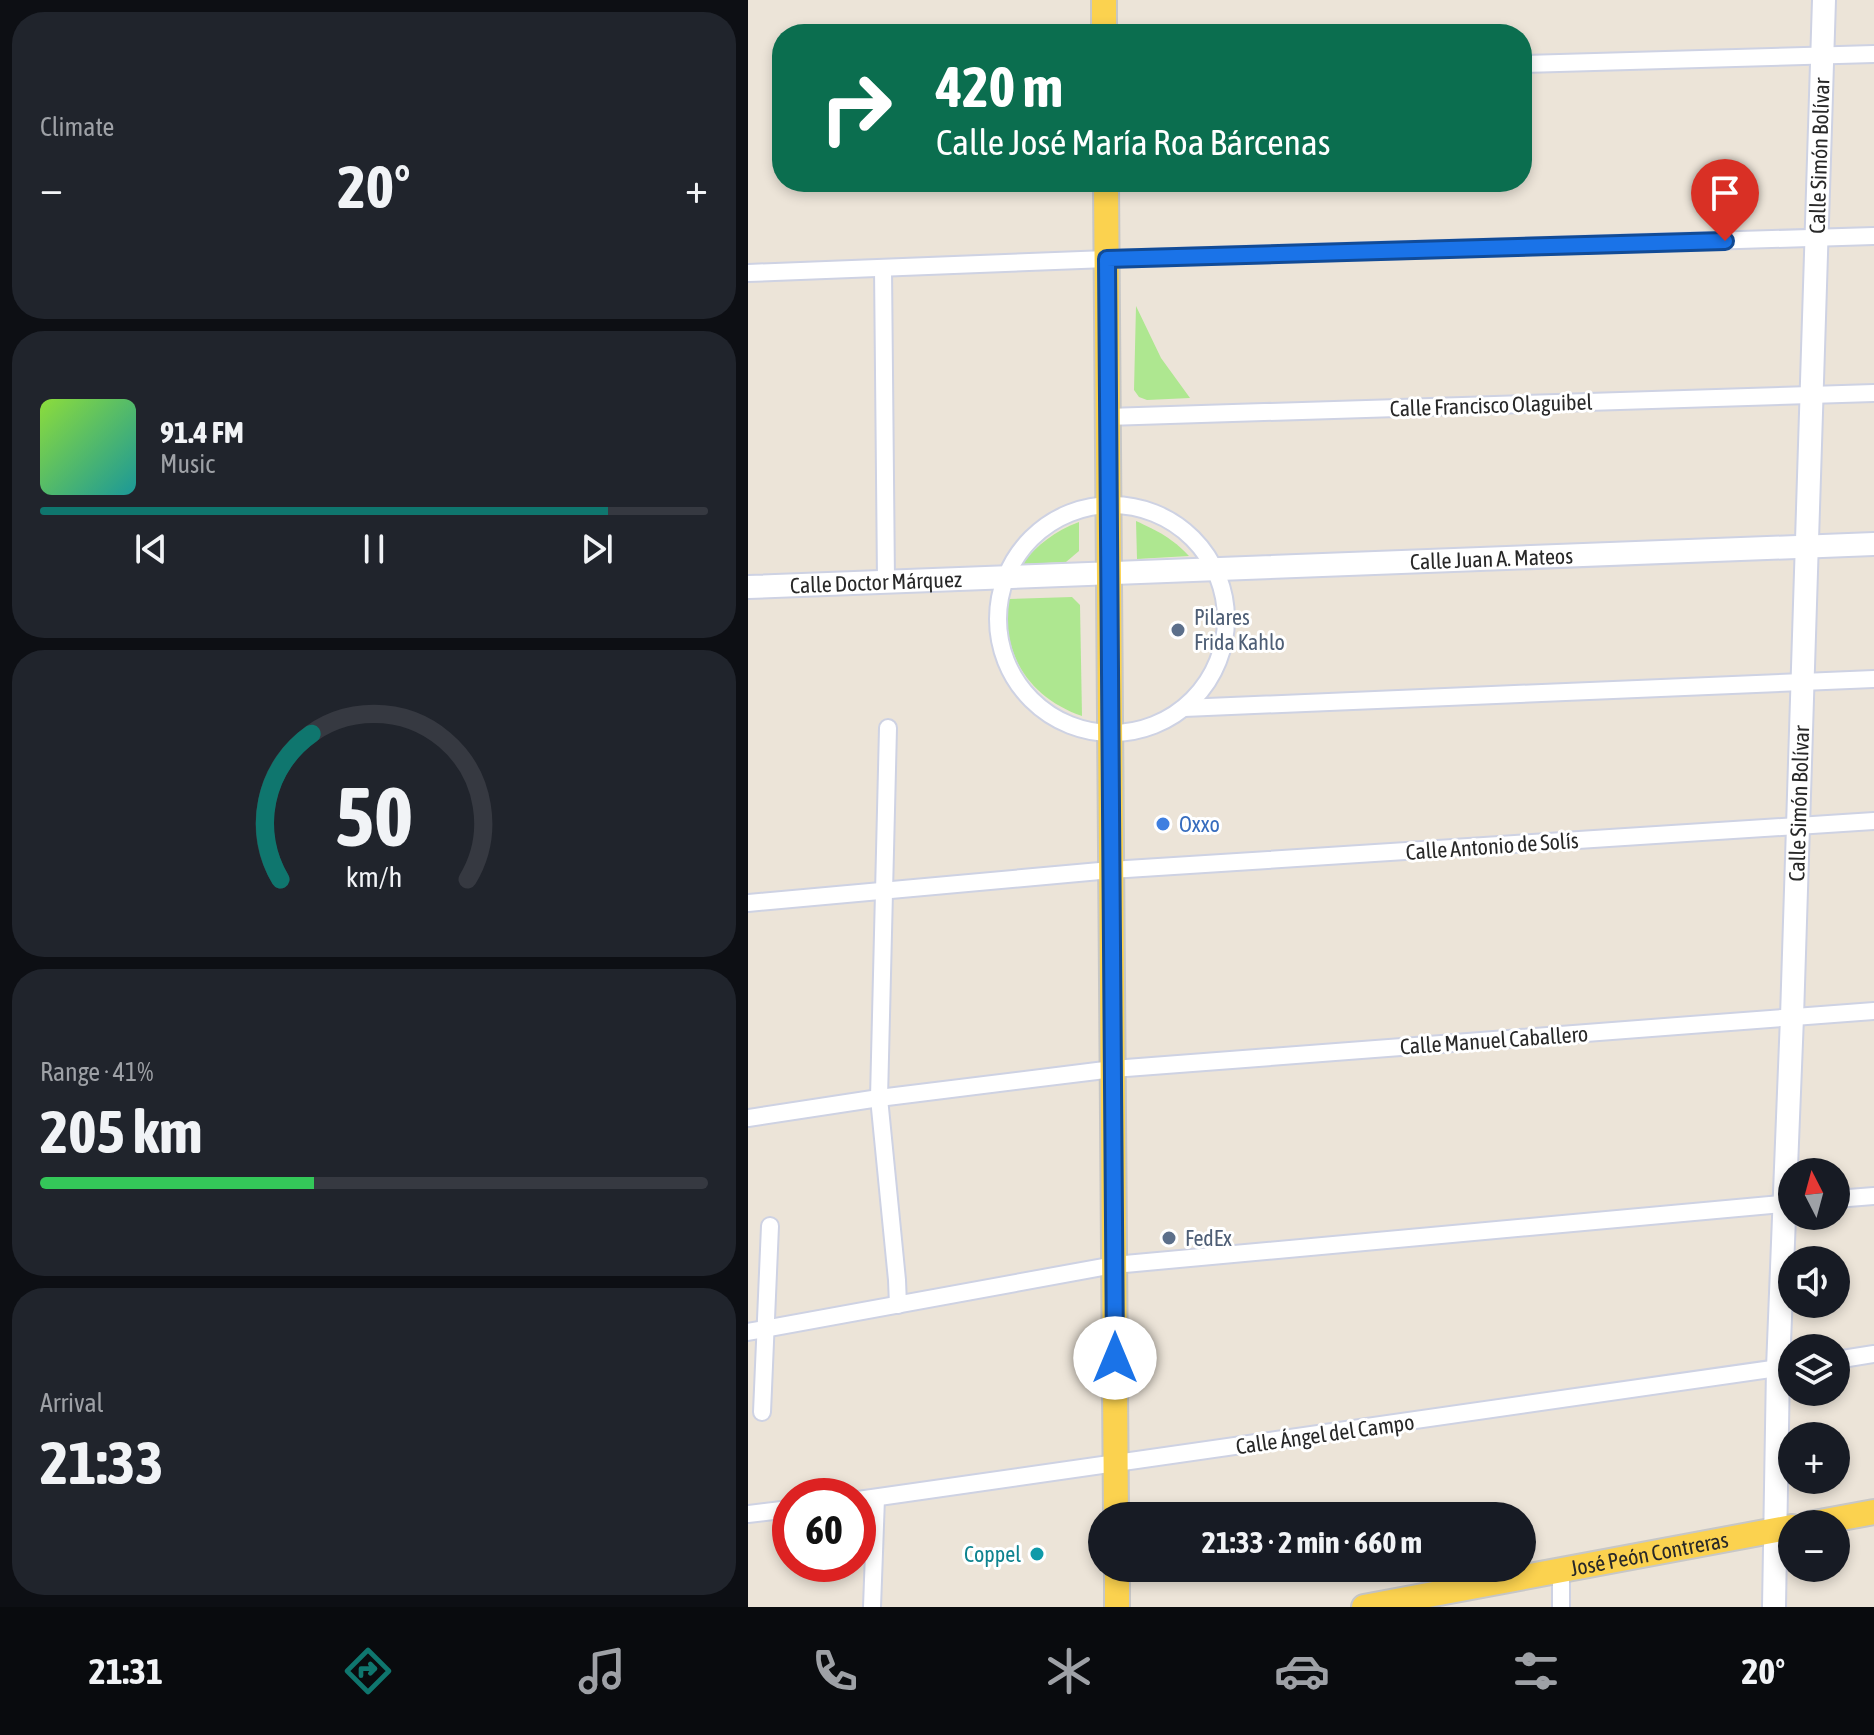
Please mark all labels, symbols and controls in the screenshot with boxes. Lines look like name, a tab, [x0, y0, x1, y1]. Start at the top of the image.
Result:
text: 420 m	[936, 55, 1063, 119]
icon: right	[804, 56, 908, 160]
street label: Calle Simón Bolívar	[1804, 77, 1835, 234]
text: Climate	[40, 112, 114, 142]
text: Calle José María Roa Bárcenas	[936, 121, 1330, 163]
text: 20°	[338, 152, 410, 221]
pin	[1691, 159, 1759, 241]
text: −	[40, 162, 63, 212]
text: +	[685, 162, 708, 212]
icon: arrive	[1703, 171, 1747, 215]
street label: Calle Francisco Olaguibel	[1389, 388, 1593, 422]
text: 91.4 FM	[160, 415, 244, 449]
text: Music	[160, 449, 215, 479]
icon: previous	[129, 527, 173, 571]
icon: pause	[352, 527, 396, 571]
icon: next	[575, 527, 619, 571]
street label: Calle Juan A. Mateos	[1409, 542, 1574, 575]
street label: Calle Doctor Márquez	[790, 566, 962, 598]
place label: Pilares Frida Kahlo	[1194, 604, 1285, 655]
marker: Pilares Frida Kahlo	[1169, 621, 1187, 639]
street label: Calle Simón Bolívar	[1783, 725, 1814, 882]
text: 50	[335, 767, 413, 863]
place label: Oxxo	[1179, 811, 1220, 837]
marker: Oxxo	[1154, 815, 1172, 833]
street label: Calle Antonio de Solís	[1405, 827, 1580, 865]
text: km/h	[346, 860, 402, 893]
street label: Calle Manuel Caballero	[1399, 1020, 1589, 1060]
text: Range · 41%	[40, 1057, 153, 1087]
text: 205 km	[40, 1097, 202, 1166]
north arrow	[1778, 1158, 1850, 1230]
map controls	[1778, 1158, 1850, 1582]
place label: FedEx	[1185, 1225, 1232, 1251]
marker: FedEx	[1160, 1229, 1178, 1247]
button: sound	[1778, 1246, 1850, 1318]
position arrow	[1073, 1316, 1157, 1400]
button: layers	[1778, 1334, 1850, 1406]
text: Arrival	[40, 1388, 104, 1418]
street label: Calle Ángel del Campo	[1234, 1409, 1416, 1459]
button: +	[1778, 1422, 1850, 1494]
text: 21:33	[40, 1428, 163, 1497]
speed limit sign: 60	[772, 1478, 876, 1582]
button: −	[1778, 1510, 1850, 1582]
text: 21:33 · 2 min · 660 m	[1202, 1525, 1422, 1559]
street label: José Peón Contreras	[1568, 1526, 1731, 1581]
place label: Coppel	[964, 1541, 1021, 1567]
marker: Coppel	[1028, 1545, 1046, 1563]
icon: directions	[340, 1643, 396, 1699]
icon: music	[574, 1643, 630, 1699]
icon: phone	[807, 1643, 863, 1699]
icon: climate	[1041, 1643, 1097, 1699]
icon: car	[1274, 1643, 1330, 1699]
icon: filters	[1508, 1643, 1564, 1699]
text: 21:31	[89, 1650, 163, 1692]
text: 20°	[1741, 1650, 1785, 1692]

